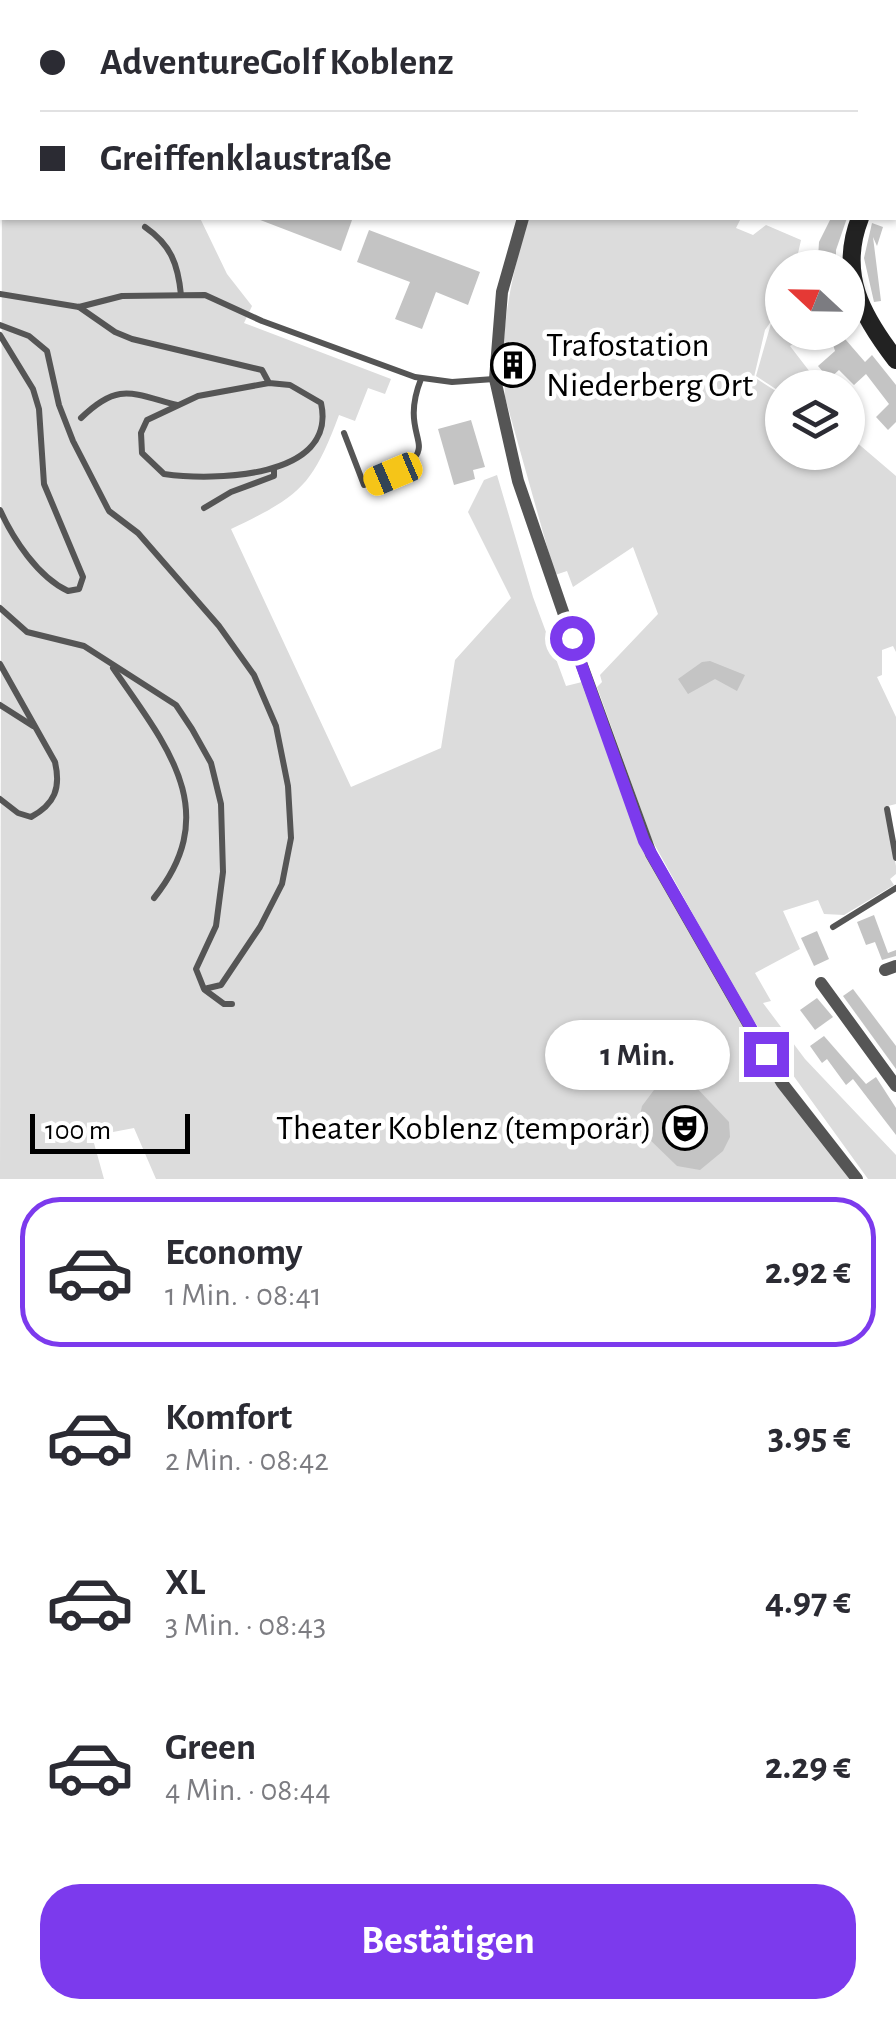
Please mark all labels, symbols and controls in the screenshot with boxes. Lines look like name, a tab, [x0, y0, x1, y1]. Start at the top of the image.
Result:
text: AdventureGolf Koblenz	[100, 44, 454, 82]
text: Greiffenklaustraße	[100, 140, 392, 178]
north arrow	[765, 250, 865, 350]
map controls	[765, 250, 865, 470]
place label: Trafostation Niederberg Ort	[546, 328, 753, 403]
building icon: Trafostation Niederberg Ort	[490, 342, 536, 388]
button: layers	[765, 370, 865, 470]
car	[360, 448, 426, 500]
route start	[550, 616, 595, 661]
callout: 1 Min.	[546, 1019, 731, 1089]
route end	[744, 1032, 789, 1077]
text: 1 Min.	[600, 1039, 675, 1071]
theatre icon: Theater Koblenz (temporär)	[662, 1105, 708, 1151]
scale bar	[30, 1109, 190, 1154]
place label: Theater Koblenz (temporär)	[276, 1111, 652, 1146]
text: 100 m	[45, 1117, 111, 1145]
icon: car	[45, 1227, 135, 1317]
text: Economy	[165, 1234, 303, 1272]
text: 2.92 €	[765, 1253, 851, 1291]
text: 1 Min. · 08:41	[165, 1279, 322, 1311]
icon: car	[45, 1392, 135, 1482]
text: Komfort	[165, 1399, 292, 1437]
text: 3.95 €	[768, 1418, 851, 1456]
text: 2 Min. · 08:42	[165, 1444, 329, 1476]
icon: car	[45, 1557, 135, 1647]
text: XL	[165, 1564, 205, 1602]
text: 4.97 €	[765, 1583, 851, 1621]
text: 3 Min. · 08:43	[165, 1609, 326, 1641]
icon: car	[45, 1722, 135, 1812]
text: Green	[165, 1729, 256, 1767]
text: 2.29 €	[765, 1748, 851, 1786]
text: 4 Min. · 08:44	[165, 1774, 331, 1806]
button: Bestätigen	[40, 1884, 856, 1999]

